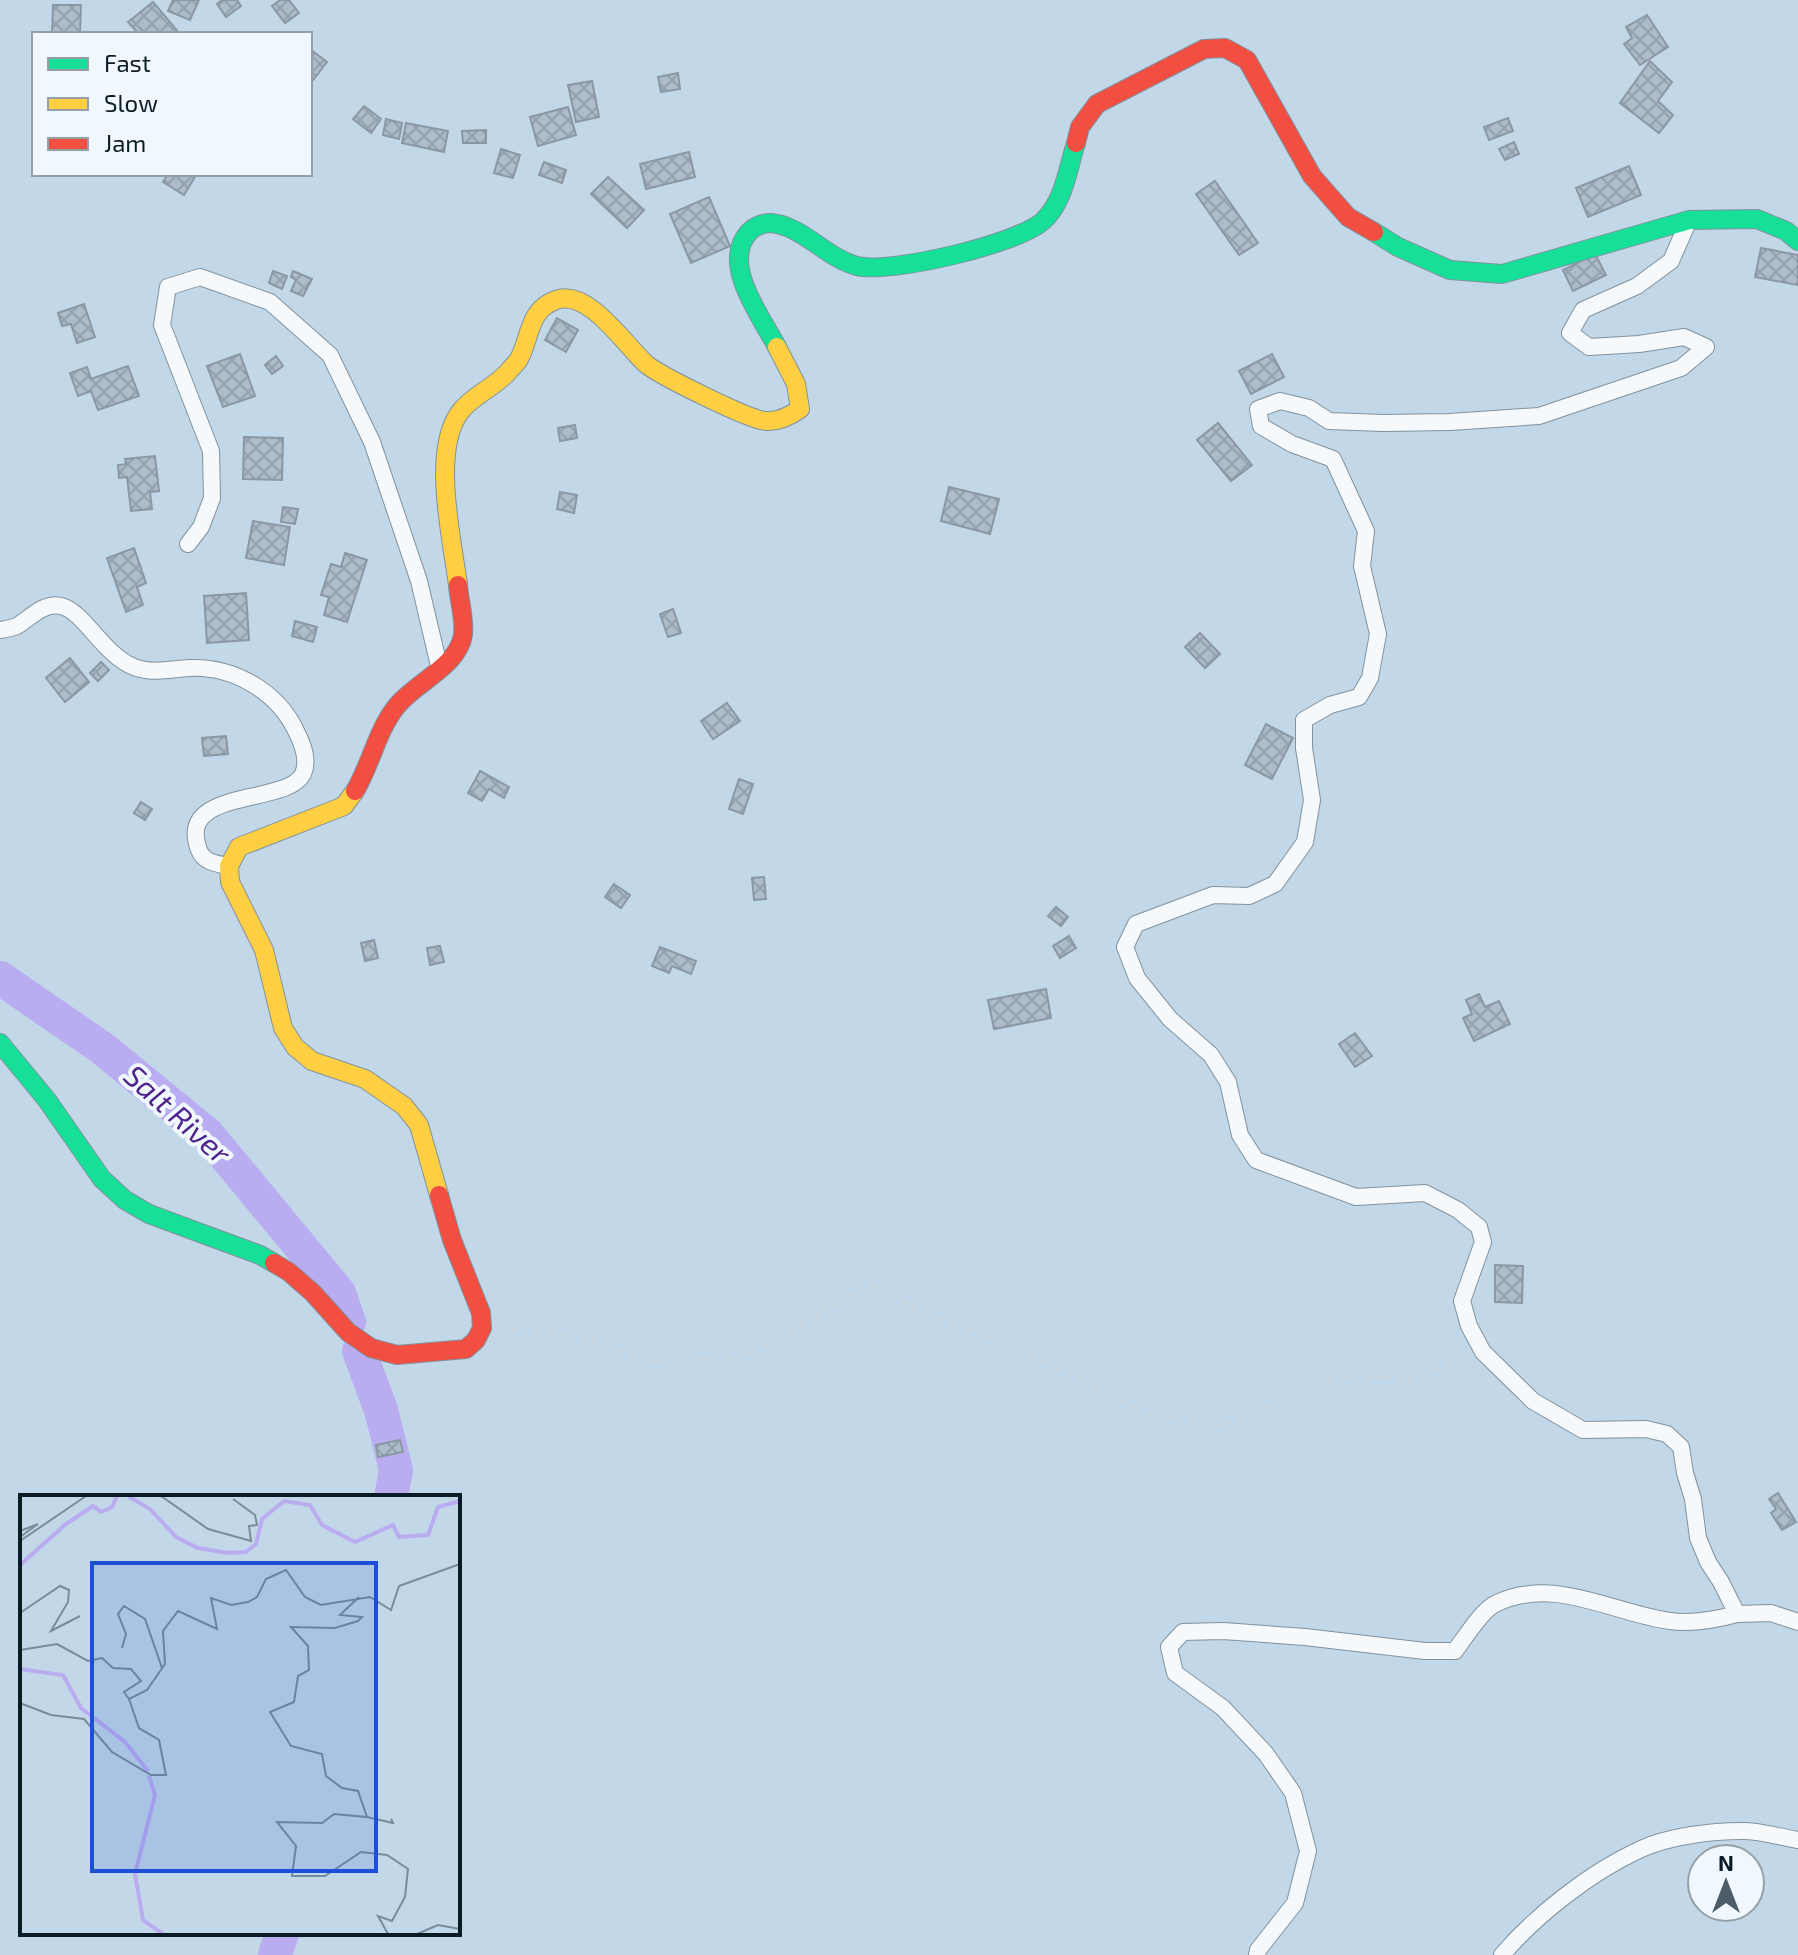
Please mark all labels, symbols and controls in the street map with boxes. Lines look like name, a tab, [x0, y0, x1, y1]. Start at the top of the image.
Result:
legend	[32, 32, 312, 176]
text: Fast	[104, 48, 151, 77]
text: Slow	[104, 88, 158, 117]
text: Jam	[104, 128, 146, 157]
water label: Salt River	[118, 1056, 240, 1171]
inset map	[20, 1495, 460, 1935]
north arrow	[1686, 1843, 1766, 1923]
text: N	[1718, 1849, 1734, 1875]

